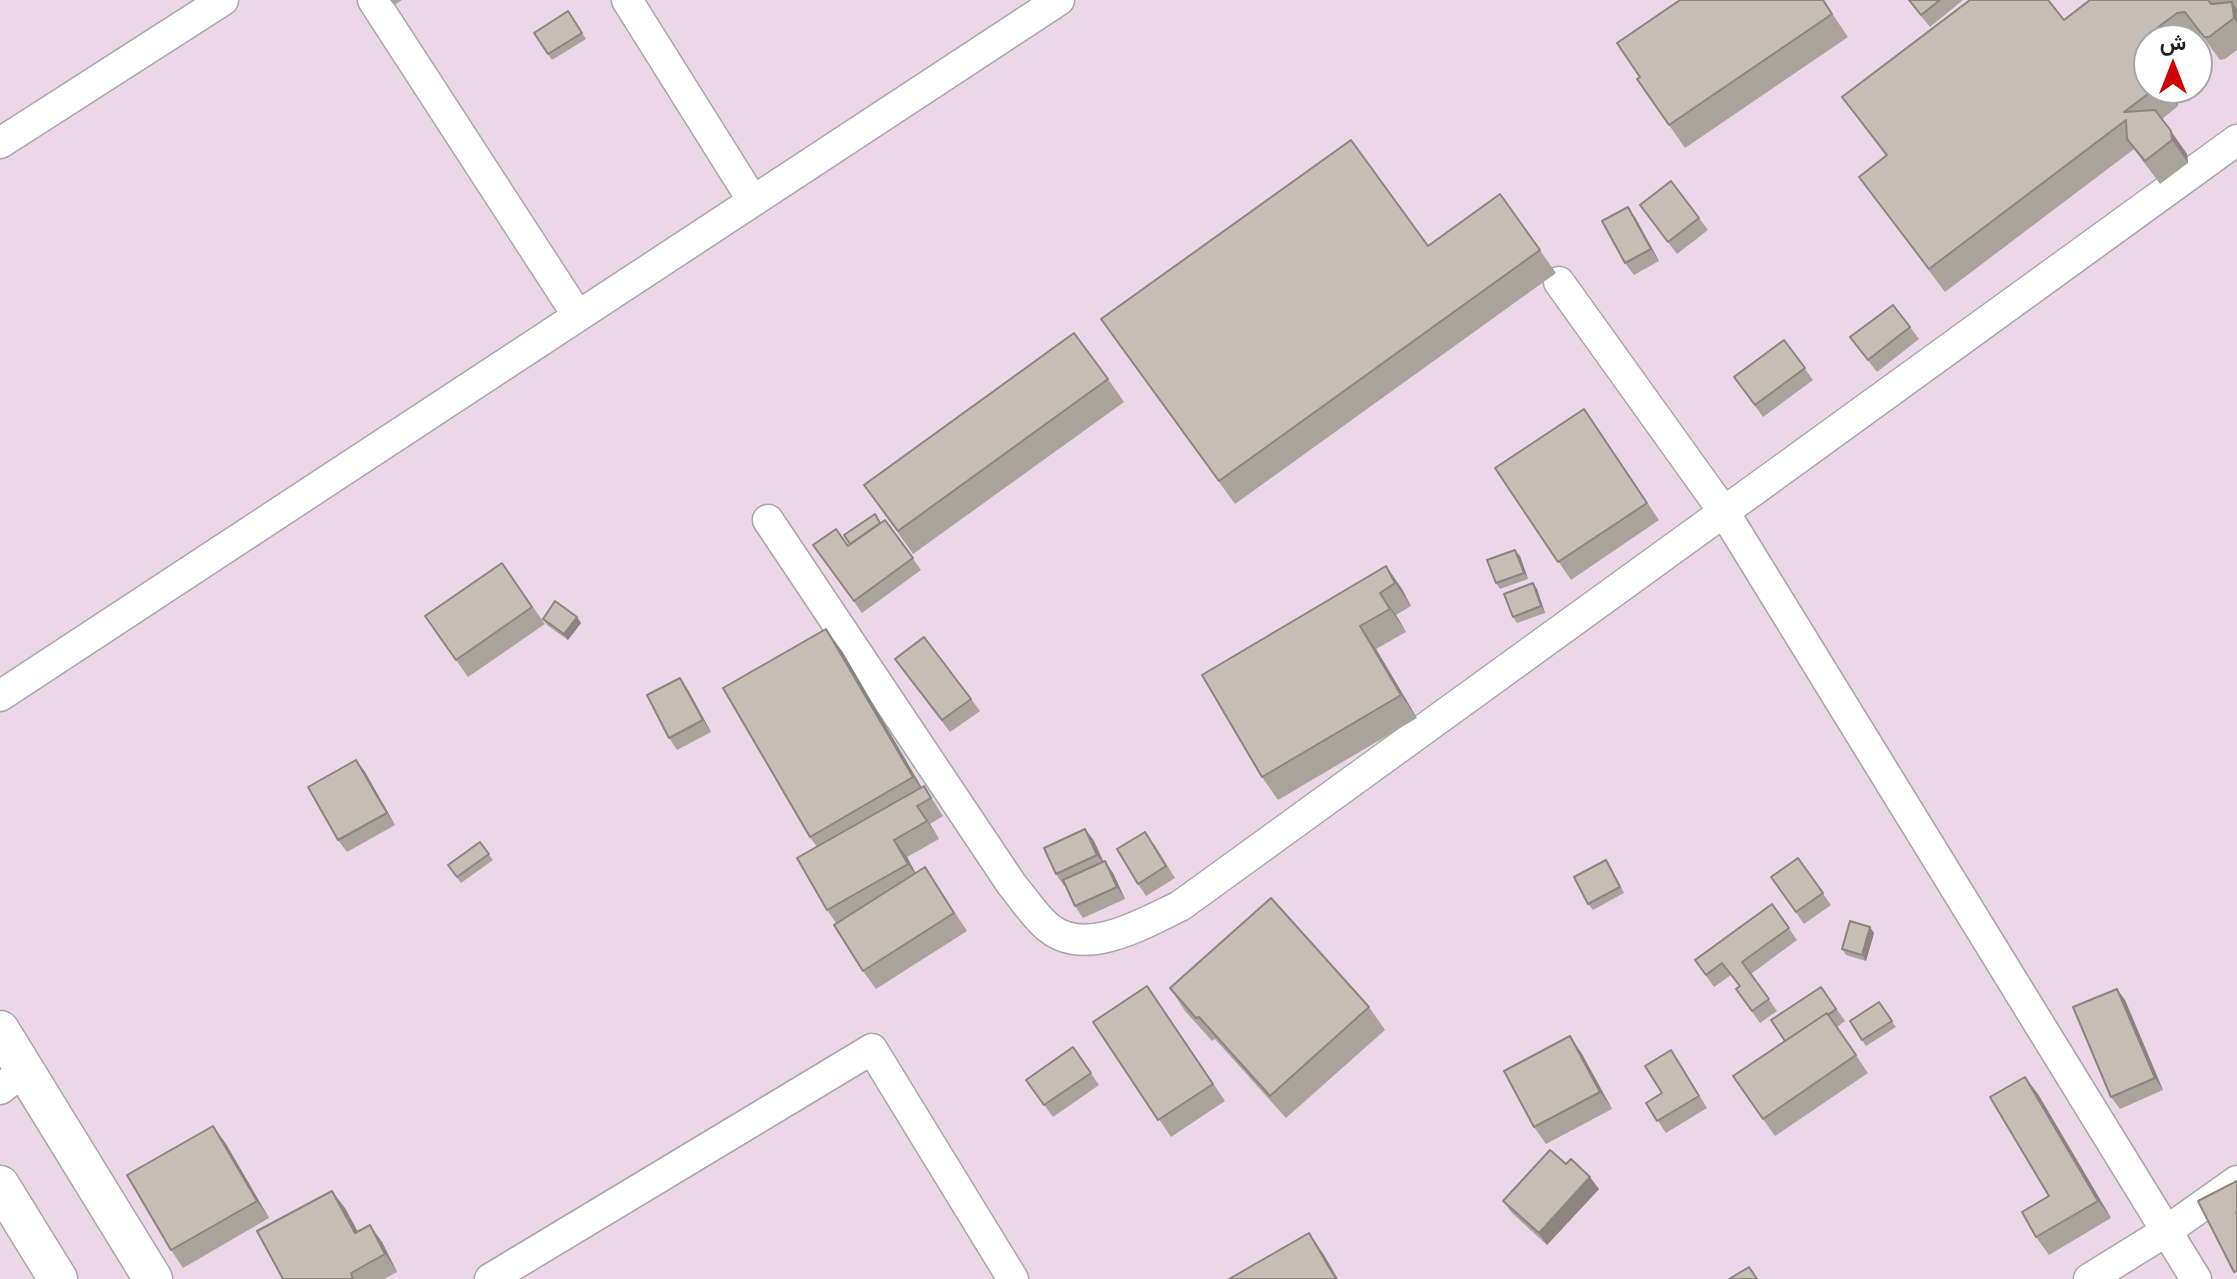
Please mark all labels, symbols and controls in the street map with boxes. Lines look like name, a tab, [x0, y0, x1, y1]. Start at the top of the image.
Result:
north arrow	[2133, 24, 2213, 104]
text: ش	[2160, 28, 2186, 56]

